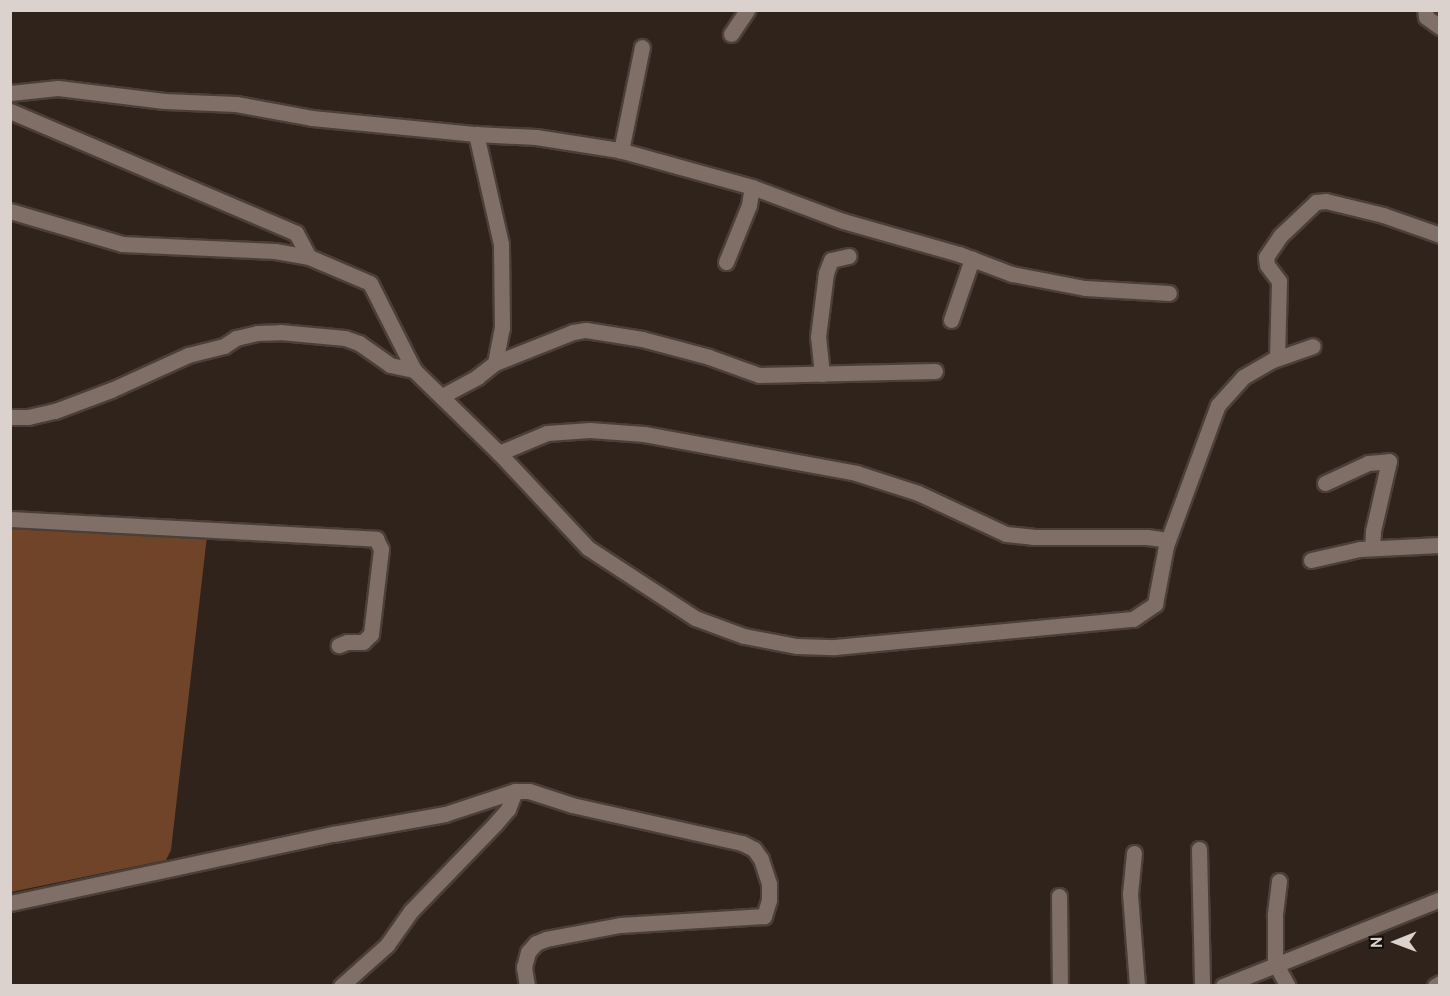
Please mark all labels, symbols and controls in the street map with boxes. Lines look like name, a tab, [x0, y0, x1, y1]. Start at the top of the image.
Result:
north arrow	[1366, 912, 1426, 972]
text: N	[1368, 936, 1388, 948]

